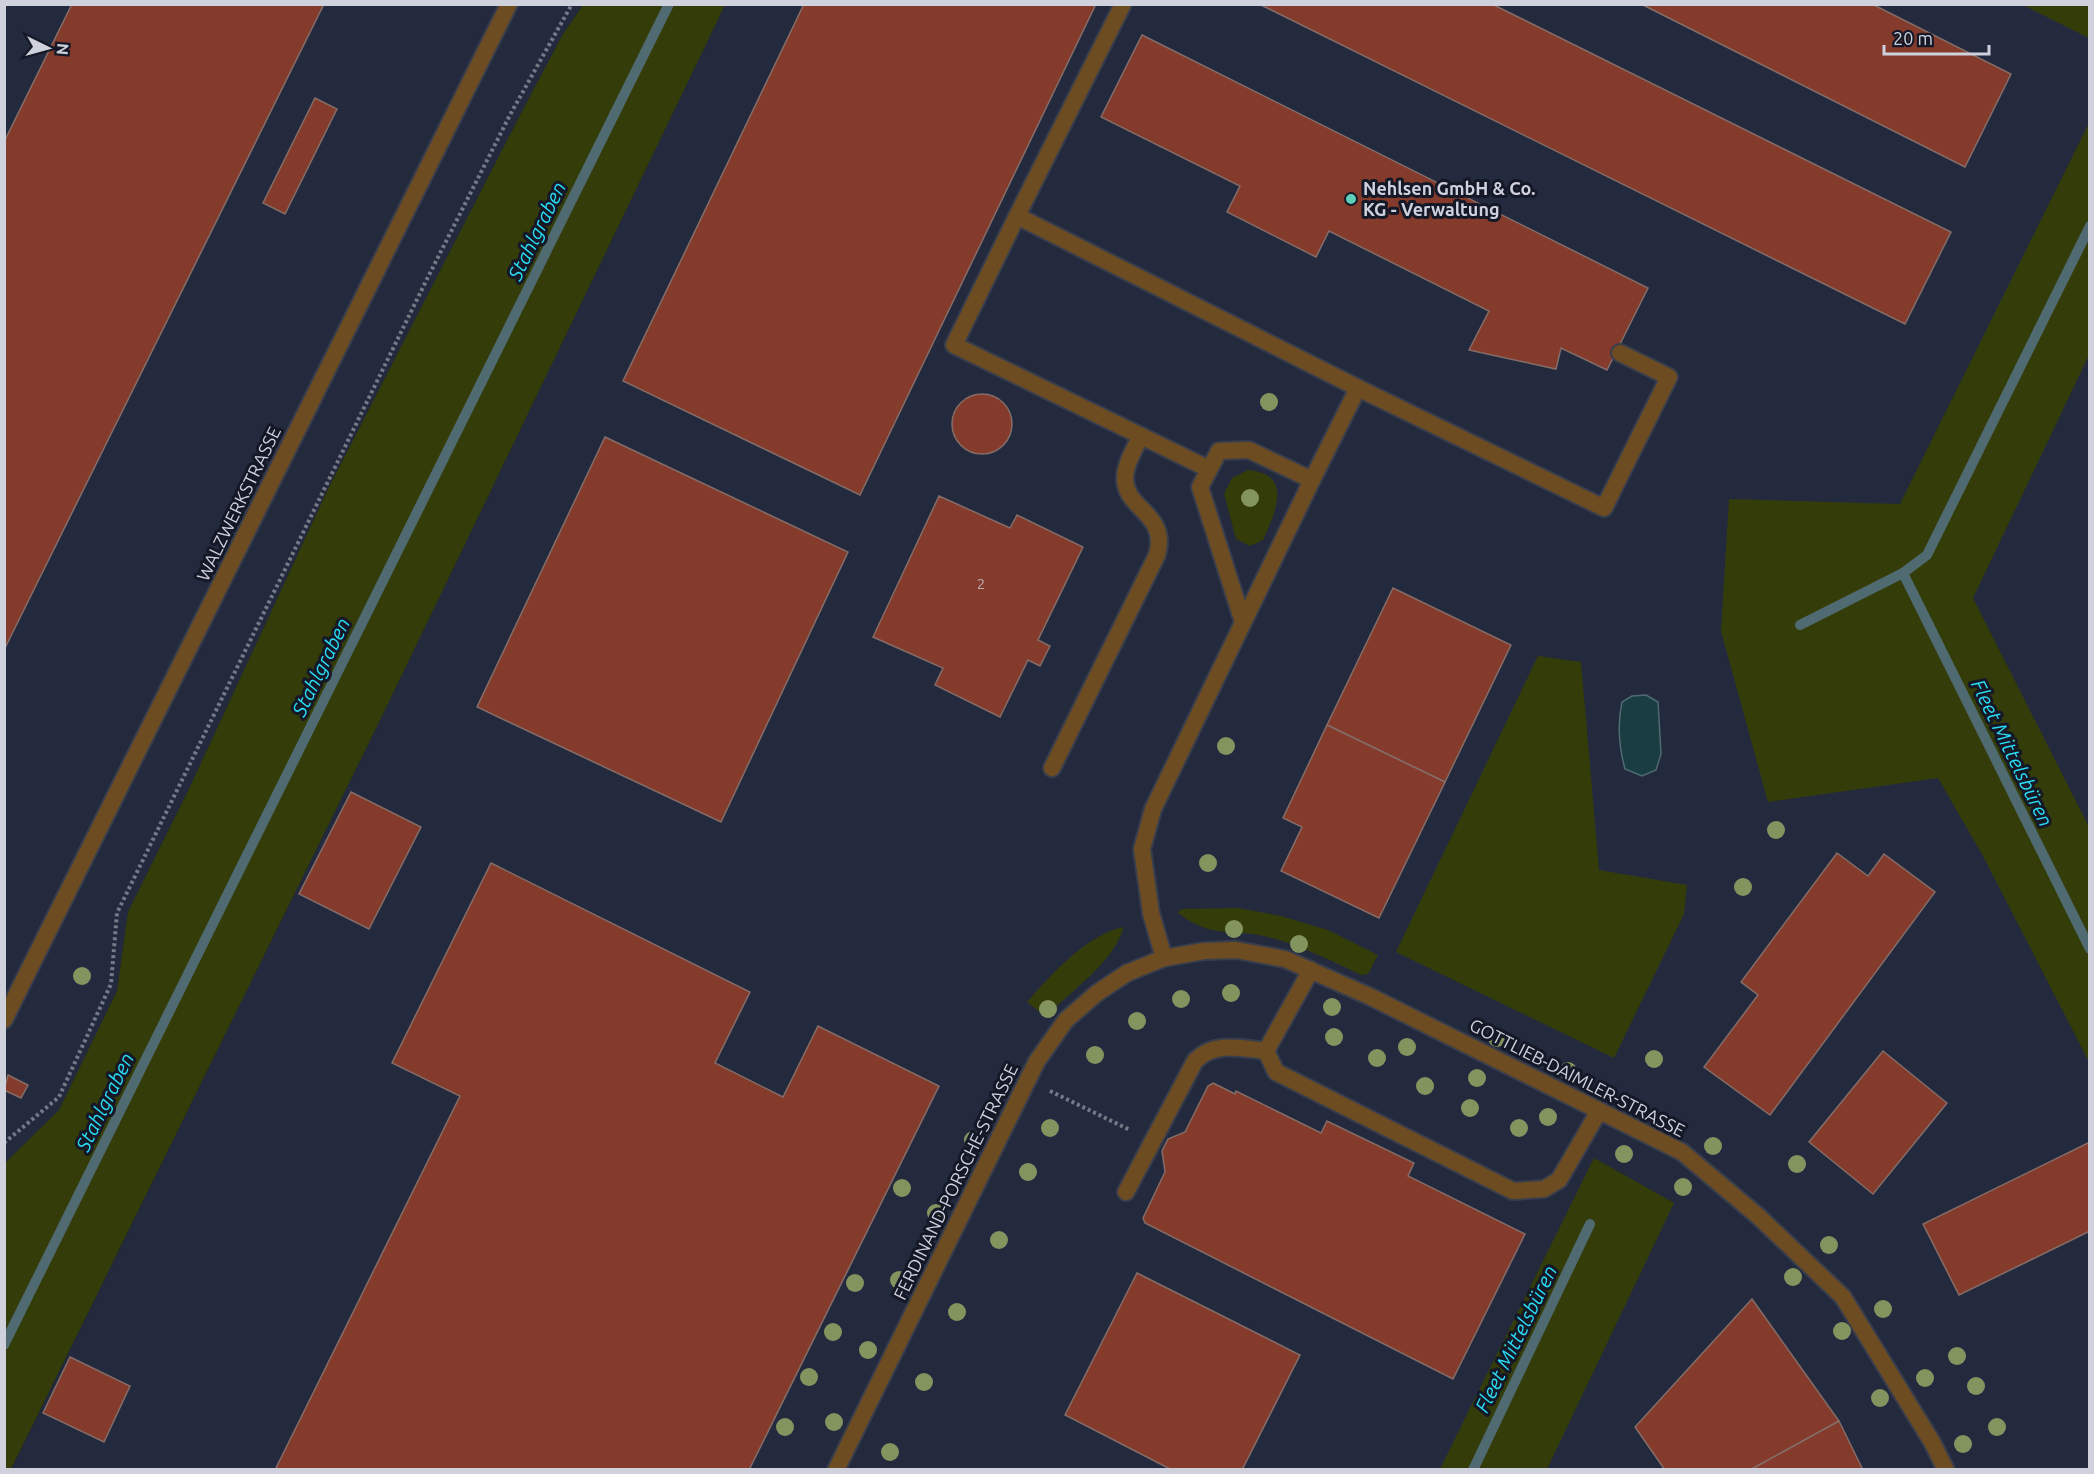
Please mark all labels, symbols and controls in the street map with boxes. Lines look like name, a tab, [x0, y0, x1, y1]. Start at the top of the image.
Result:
north arrow	[18, 18, 78, 78]
scale bar	[1884, 18, 1989, 56]
text: 20 m	[1893, 28, 1933, 48]
text: N	[53, 43, 72, 56]
water label: Stahlgraben	[502, 178, 570, 285]
place label: Nehlsen GmbH & Co. KG - Verwaltung	[1363, 178, 1535, 219]
marker: Nehlsen GmbH & Co. KG - Verwaltung	[1344, 192, 1358, 206]
street label: WALZWERKSTRASSE	[192, 423, 284, 584]
house number: 2	[977, 575, 985, 592]
water label: Stahlgraben	[286, 614, 354, 721]
water label: Fleet Mittelsbüren	[1967, 676, 2058, 830]
street label: GOTTLIEB-DAIMLER-STRASSE	[1467, 1014, 1688, 1140]
water label: Stahlgraben	[70, 1049, 138, 1156]
street label: FERDINAND-PORSCHE-STRASSE	[889, 1060, 1021, 1303]
water label: Fleet Mittelsbüren	[1470, 1262, 1561, 1416]

